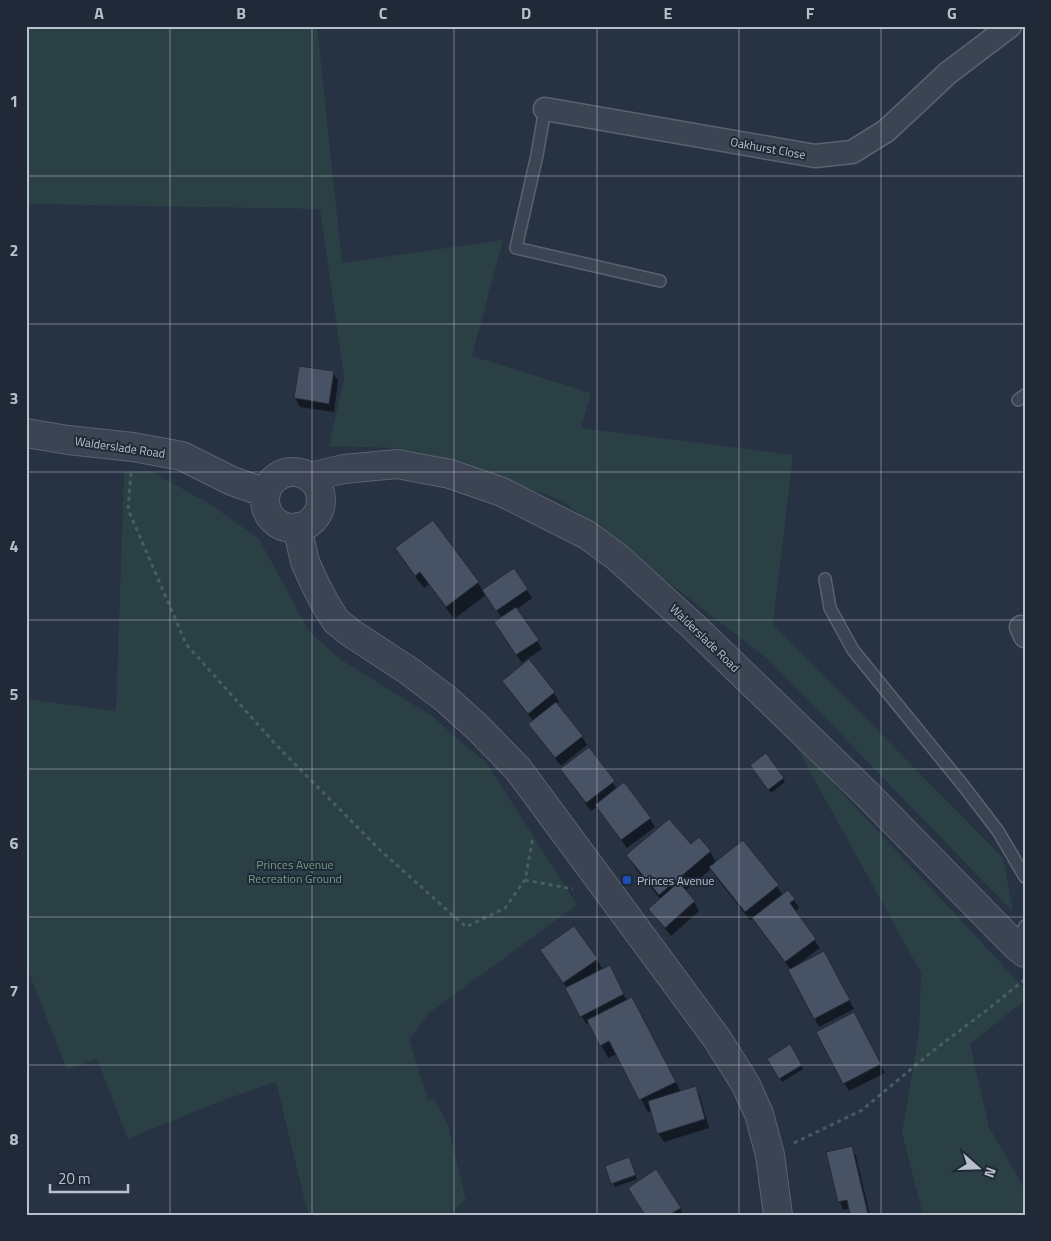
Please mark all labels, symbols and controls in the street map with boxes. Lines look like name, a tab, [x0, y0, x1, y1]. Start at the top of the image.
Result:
text: A	[94, 1, 104, 25]
text: B	[236, 1, 246, 25]
text: C	[379, 1, 388, 25]
text: D	[521, 1, 531, 25]
text: E	[664, 1, 673, 25]
text: F	[806, 1, 815, 25]
text: G	[947, 1, 957, 25]
text: 1	[10, 89, 18, 113]
street label: Oakhurst Close	[729, 132, 807, 164]
text: 2	[10, 238, 18, 262]
text: 3	[10, 386, 18, 410]
street label: Walderslade Road	[74, 431, 166, 463]
text: 4	[10, 534, 19, 558]
street label: Walderslade Road	[666, 599, 744, 677]
text: 5	[10, 682, 19, 706]
text: 6	[10, 831, 19, 855]
park label: Princes Avenue Recreation Ground	[248, 855, 342, 888]
place label: Princes Avenue	[637, 871, 714, 890]
marker: Princes Avenue	[621, 874, 633, 886]
text: 7	[10, 979, 18, 1003]
text: 8	[10, 1127, 19, 1151]
north arrow	[954, 1144, 1004, 1194]
scale bar	[50, 1161, 128, 1193]
text: N	[979, 1164, 1002, 1181]
text: 20 m	[58, 1167, 91, 1190]

